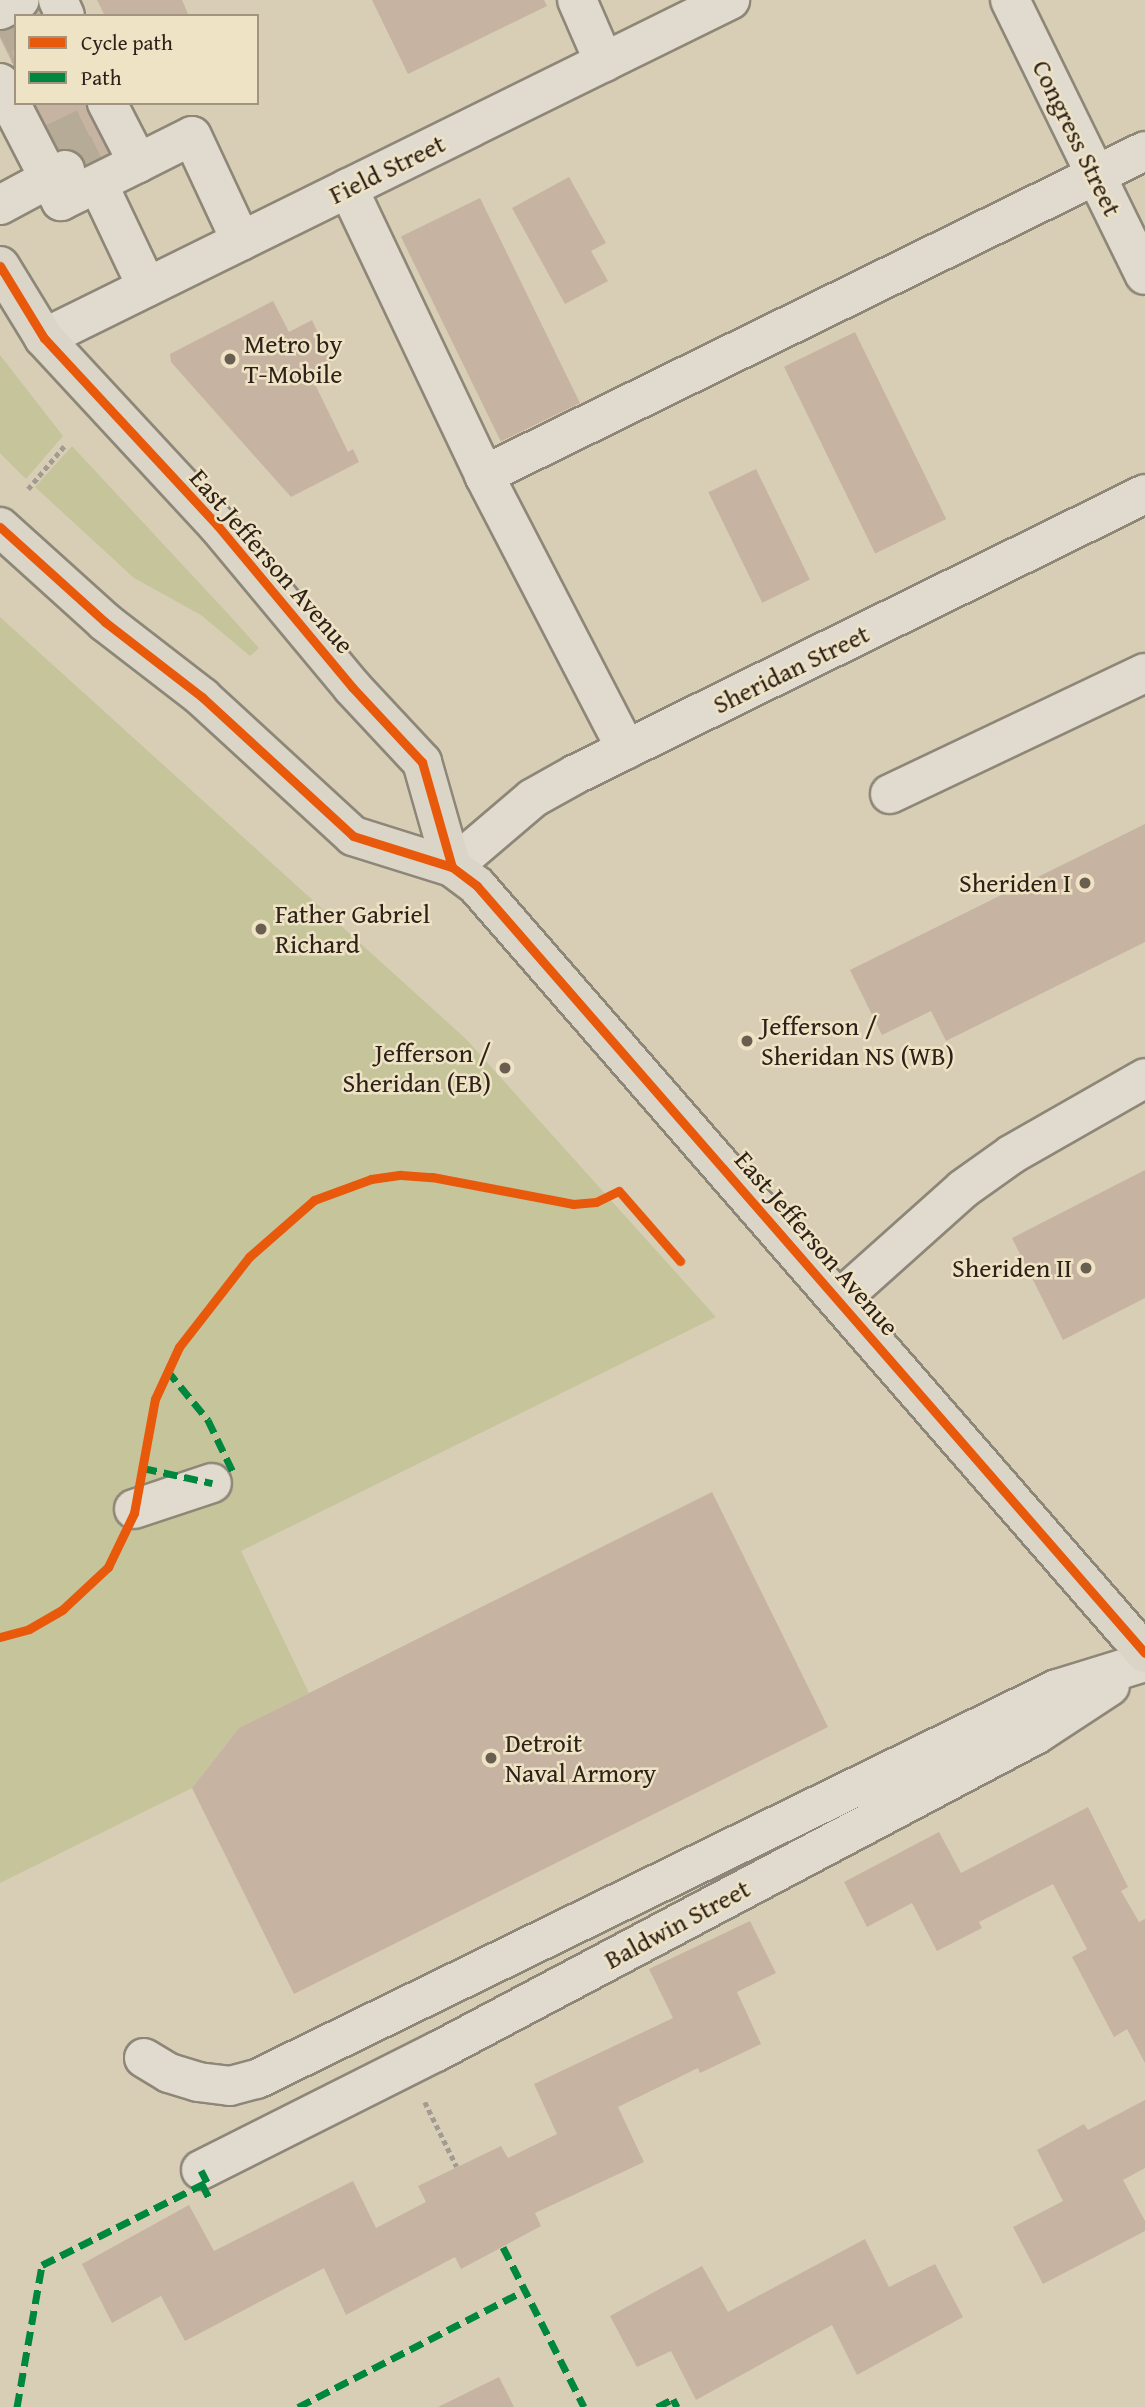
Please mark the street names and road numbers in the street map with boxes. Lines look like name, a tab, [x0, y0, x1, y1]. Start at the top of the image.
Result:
street label: Congress Street	[1026, 55, 1128, 221]
street label: Field Street	[324, 128, 450, 210]
street label: East Jefferson Avenue	[183, 462, 361, 660]
street label: Sheridan Street	[708, 618, 874, 720]
street label: East Jefferson Avenue	[728, 1144, 906, 1342]
street label: Baldwin Street	[599, 1873, 755, 1975]

